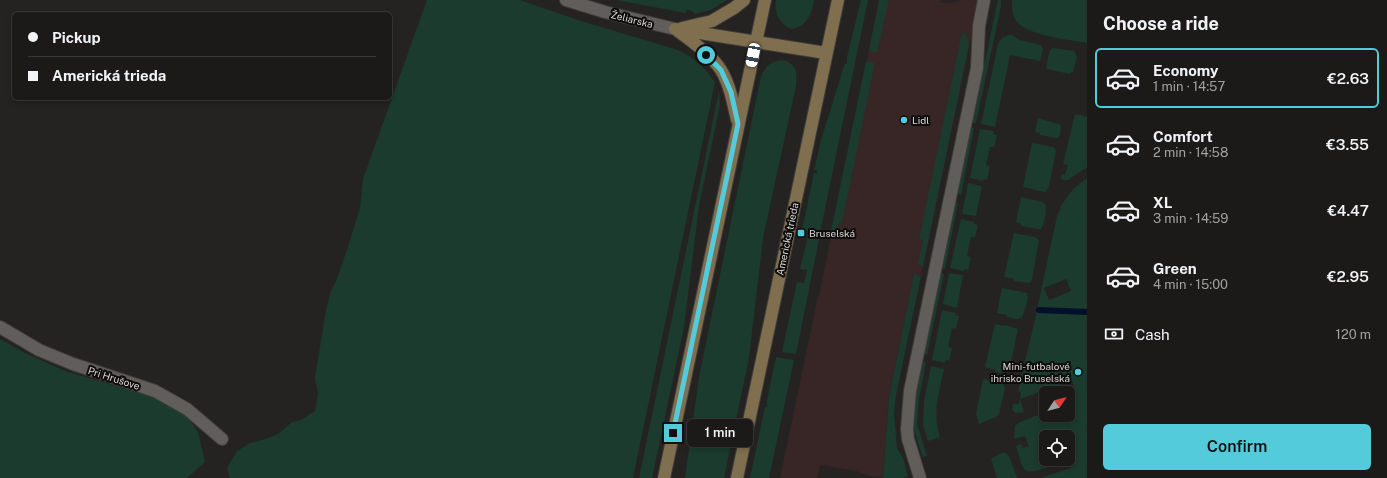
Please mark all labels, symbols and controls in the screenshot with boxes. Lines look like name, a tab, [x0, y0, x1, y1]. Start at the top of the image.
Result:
street label: Želiarska	[610, 8, 654, 30]
text: Choose a ride	[1103, 13, 1219, 34]
text: Pickup	[52, 29, 101, 46]
car	[745, 42, 761, 68]
route start	[697, 46, 715, 64]
icon: car	[1105, 60, 1141, 96]
text: Economy	[1153, 62, 1218, 79]
text: Americká trieda	[52, 67, 166, 84]
text: €2.63	[1327, 70, 1369, 87]
text: 1 min · 14:57	[1153, 79, 1225, 94]
place label: Lidl	[912, 114, 929, 126]
marker: Lidl	[899, 115, 909, 125]
icon: car	[1105, 126, 1141, 162]
text: Comfort	[1153, 128, 1213, 145]
text: €3.55	[1326, 136, 1369, 153]
text: 2 min · 14:58	[1153, 145, 1228, 160]
icon: car	[1105, 192, 1141, 228]
text: XL	[1153, 194, 1172, 211]
street label: Americká trieda	[773, 202, 801, 276]
text: €4.47	[1327, 202, 1369, 219]
text: 3 min · 14:59	[1153, 211, 1228, 226]
place label: Bruselská	[809, 227, 855, 239]
marker: Bruselská	[796, 228, 806, 238]
icon: car	[1105, 258, 1141, 294]
text: Green	[1153, 260, 1197, 277]
text: €2.95	[1327, 268, 1369, 285]
text: 4 min · 15:00	[1153, 277, 1228, 292]
icon: cash	[1103, 323, 1125, 345]
text: Cash	[1135, 326, 1170, 343]
text: 120 m	[1336, 327, 1371, 342]
place label: Mini-futbalové ihrisko Bruselská	[991, 360, 1070, 384]
street label: Pri Hrušove	[87, 364, 142, 392]
marker: Mini-futbalové ihrisko Bruselská	[1073, 367, 1083, 377]
north arrow	[1039, 386, 1075, 422]
map controls	[1039, 386, 1075, 466]
callout: 1 min	[687, 419, 753, 447]
route end	[664, 424, 682, 442]
button: Confirm	[1103, 424, 1371, 470]
text: 1 min	[705, 425, 735, 440]
button: locate	[1039, 430, 1075, 466]

